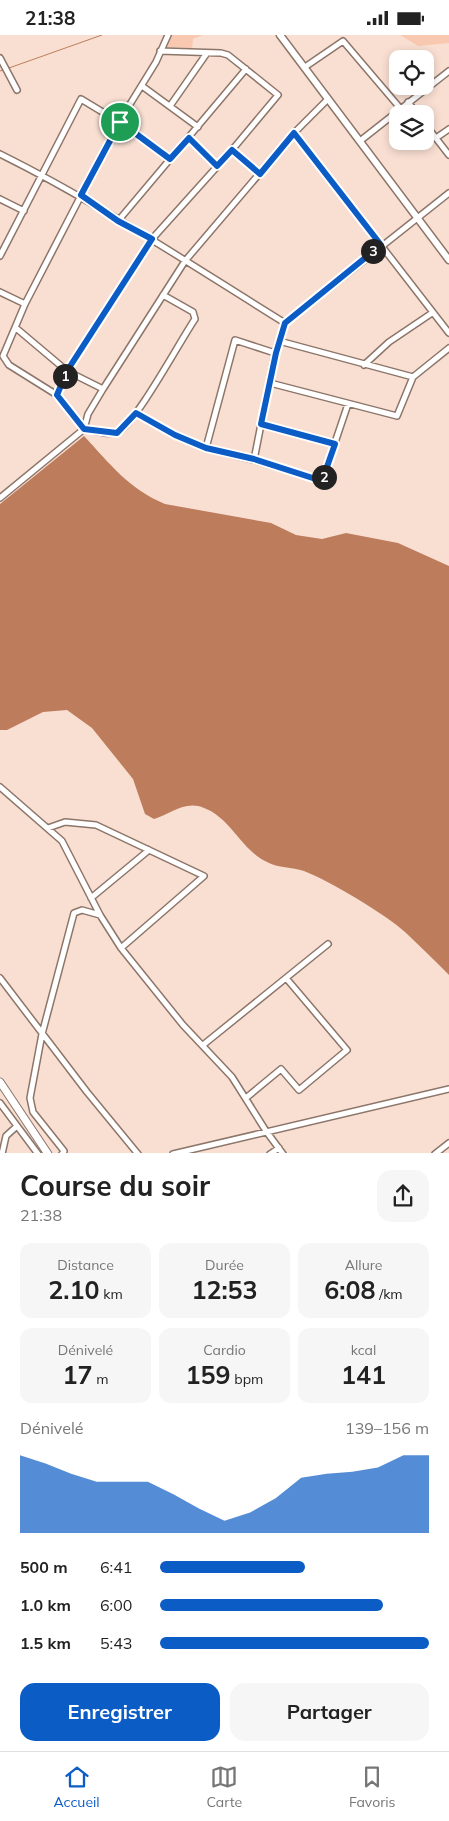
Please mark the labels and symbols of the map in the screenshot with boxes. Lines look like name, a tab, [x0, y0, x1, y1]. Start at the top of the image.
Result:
pin	[99, 101, 141, 143]
pin: 3	[360, 239, 386, 263]
pin: 1	[52, 363, 78, 389]
pin: 2	[312, 465, 336, 489]

